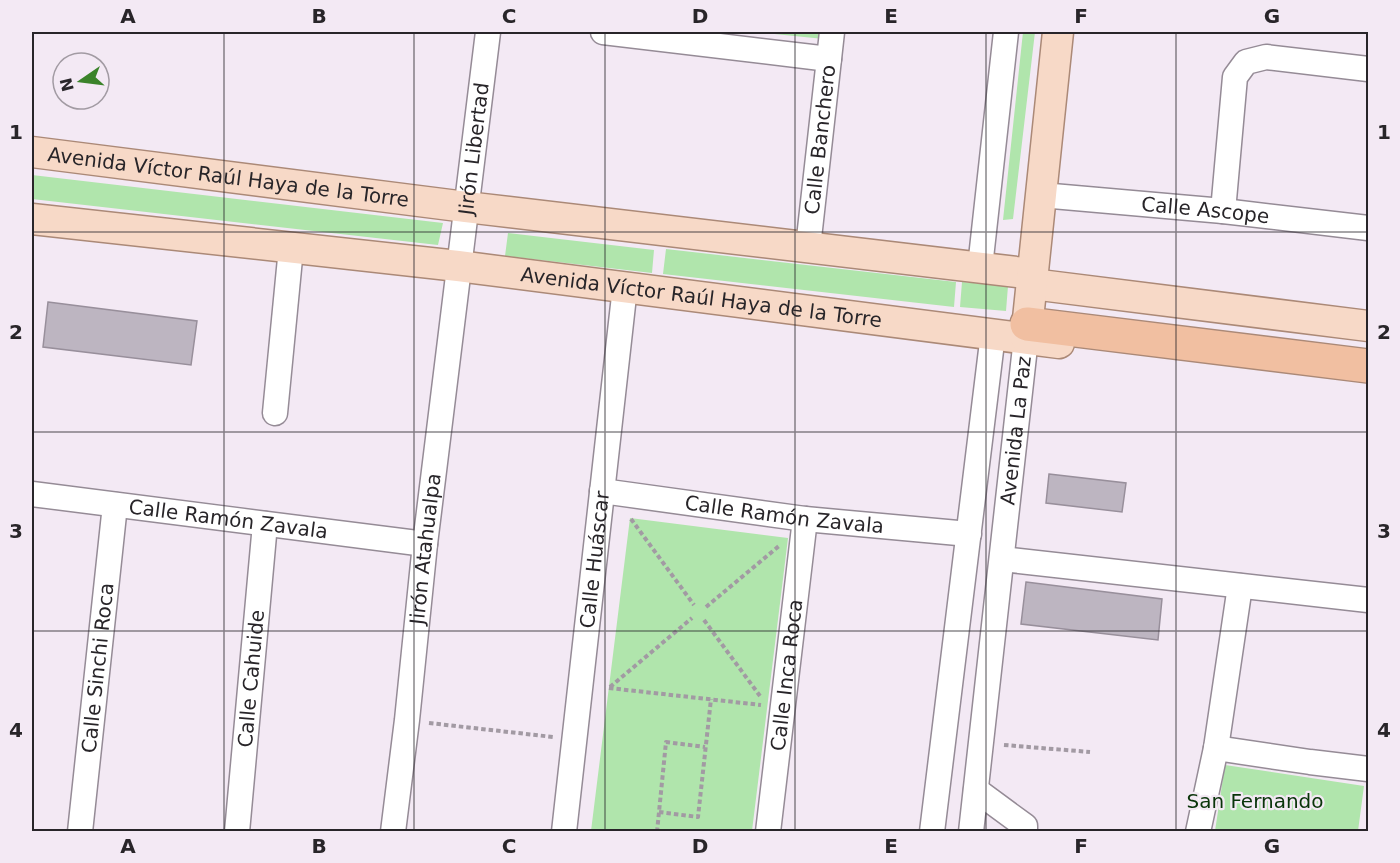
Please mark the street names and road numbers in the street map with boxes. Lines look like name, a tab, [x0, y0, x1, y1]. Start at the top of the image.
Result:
street label: Calle Banchero	[800, 63, 840, 216]
street label: Jirón Libertad	[453, 81, 494, 218]
street label: Avenida Víctor Raúl Haya de la Torre	[46, 142, 410, 212]
street label: Calle Ascope	[1140, 192, 1271, 228]
street label: Avenida Víctor Raúl Haya de la Torre	[519, 262, 883, 332]
street label: Avenida La Paz	[995, 355, 1036, 506]
street label: Jirón Atahualpa	[405, 472, 446, 628]
street label: Calle Huáscar	[575, 489, 614, 630]
street label: Calle Ramón Zavala	[683, 491, 885, 538]
street label: Calle Ramón Zavala	[127, 494, 329, 544]
street label: Calle Sinchi Roca	[77, 582, 119, 754]
street label: Calle Inca Roca	[766, 598, 807, 752]
street label: Calle Cahuide	[233, 609, 269, 749]

